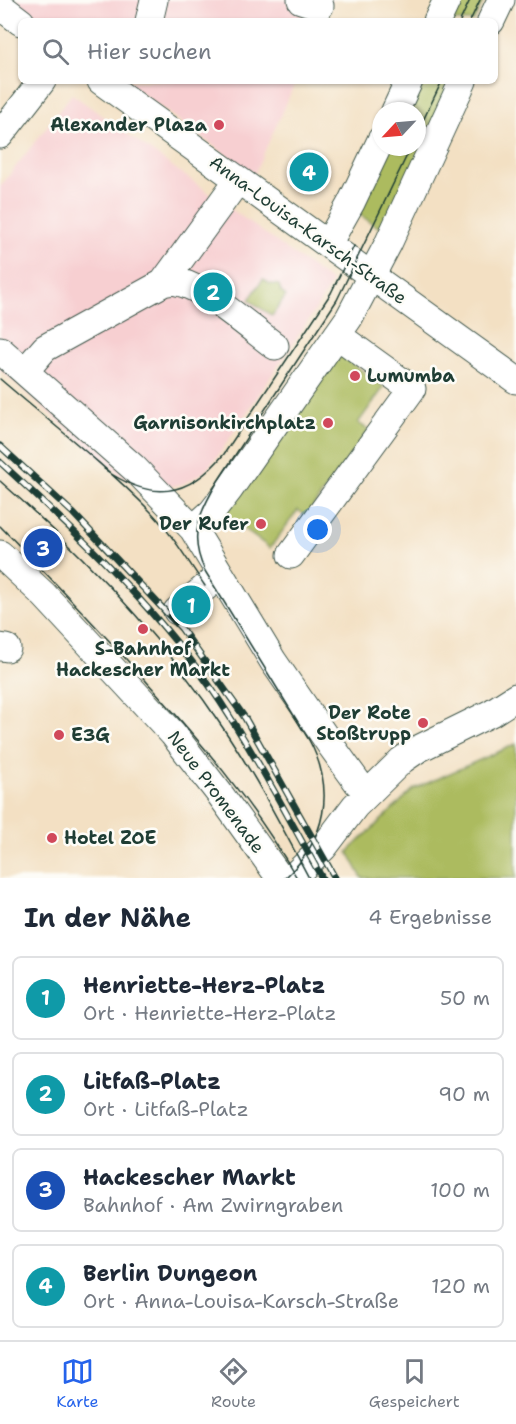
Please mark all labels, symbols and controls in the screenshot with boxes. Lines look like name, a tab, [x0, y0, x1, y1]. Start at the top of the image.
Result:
search box	[18, 18, 498, 84]
icon: search	[39, 35, 72, 68]
text: Hier suchen	[87, 37, 212, 66]
north arrow	[372, 102, 426, 156]
place label: Alexander Plaza	[50, 113, 208, 137]
marker: Alexander Plaza	[212, 118, 226, 132]
street label: Anna-Louisa-Karsch-Straße	[204, 150, 412, 310]
pin: 4	[290, 150, 328, 195]
pin: 2	[194, 270, 232, 314]
place label: Lumumba	[367, 364, 455, 388]
marker: Lumumba	[348, 369, 362, 383]
place label: Garnisonkirchplatz	[133, 411, 316, 435]
marker: Garnisonkirchplatz	[321, 416, 335, 430]
place label: Der Rufer	[159, 512, 249, 536]
your location	[303, 515, 332, 544]
marker: Der Rufer	[254, 517, 268, 531]
pin: 3	[24, 526, 63, 570]
pin: 1	[172, 582, 210, 628]
marker: S-Bahnhof Hackescher Markt	[136, 622, 150, 636]
place label: S-Bahnhof Hackescher Markt	[56, 637, 230, 682]
place label: Der Rote Stoßtrupp	[316, 701, 411, 746]
marker: Der Rote Stoßtrupp	[416, 716, 430, 730]
place label: E3G	[71, 723, 110, 747]
street label: Neue Promenade	[162, 726, 270, 858]
marker: E3G	[52, 728, 66, 742]
place label: Hotel ZOE	[64, 826, 157, 850]
marker: Hotel ZOE	[45, 831, 59, 845]
text: In der Nähe	[24, 900, 191, 935]
text: 4 Ergebnisse	[368, 904, 492, 930]
text: Henriette-Herz-Platz	[83, 971, 325, 1000]
text: 1	[41, 985, 50, 1011]
text: 50 m	[440, 985, 490, 1011]
text: Ort · Henriette-Herz-Platz	[83, 1000, 336, 1026]
text: Litfaß-Platz	[83, 1067, 221, 1096]
text: 2	[39, 1081, 53, 1107]
text: 90 m	[438, 1081, 490, 1107]
text: Ort · Litfaß-Platz	[83, 1096, 249, 1122]
text: Hackescher Markt	[83, 1163, 296, 1192]
text: 3	[39, 1177, 53, 1203]
text: 100 m	[430, 1177, 490, 1203]
text: Bahnhof · Am Zwirngraben	[83, 1192, 343, 1218]
text: Berlin Dungeon	[83, 1259, 257, 1288]
text: 4	[39, 1273, 53, 1299]
text: 120 m	[431, 1273, 490, 1299]
text: Ort · Anna-Louisa-Karsch-Straße	[83, 1288, 399, 1314]
tab: Karte	[56, 1355, 99, 1412]
tab: Route	[211, 1355, 256, 1412]
tab: Gespeichert	[369, 1355, 460, 1412]

